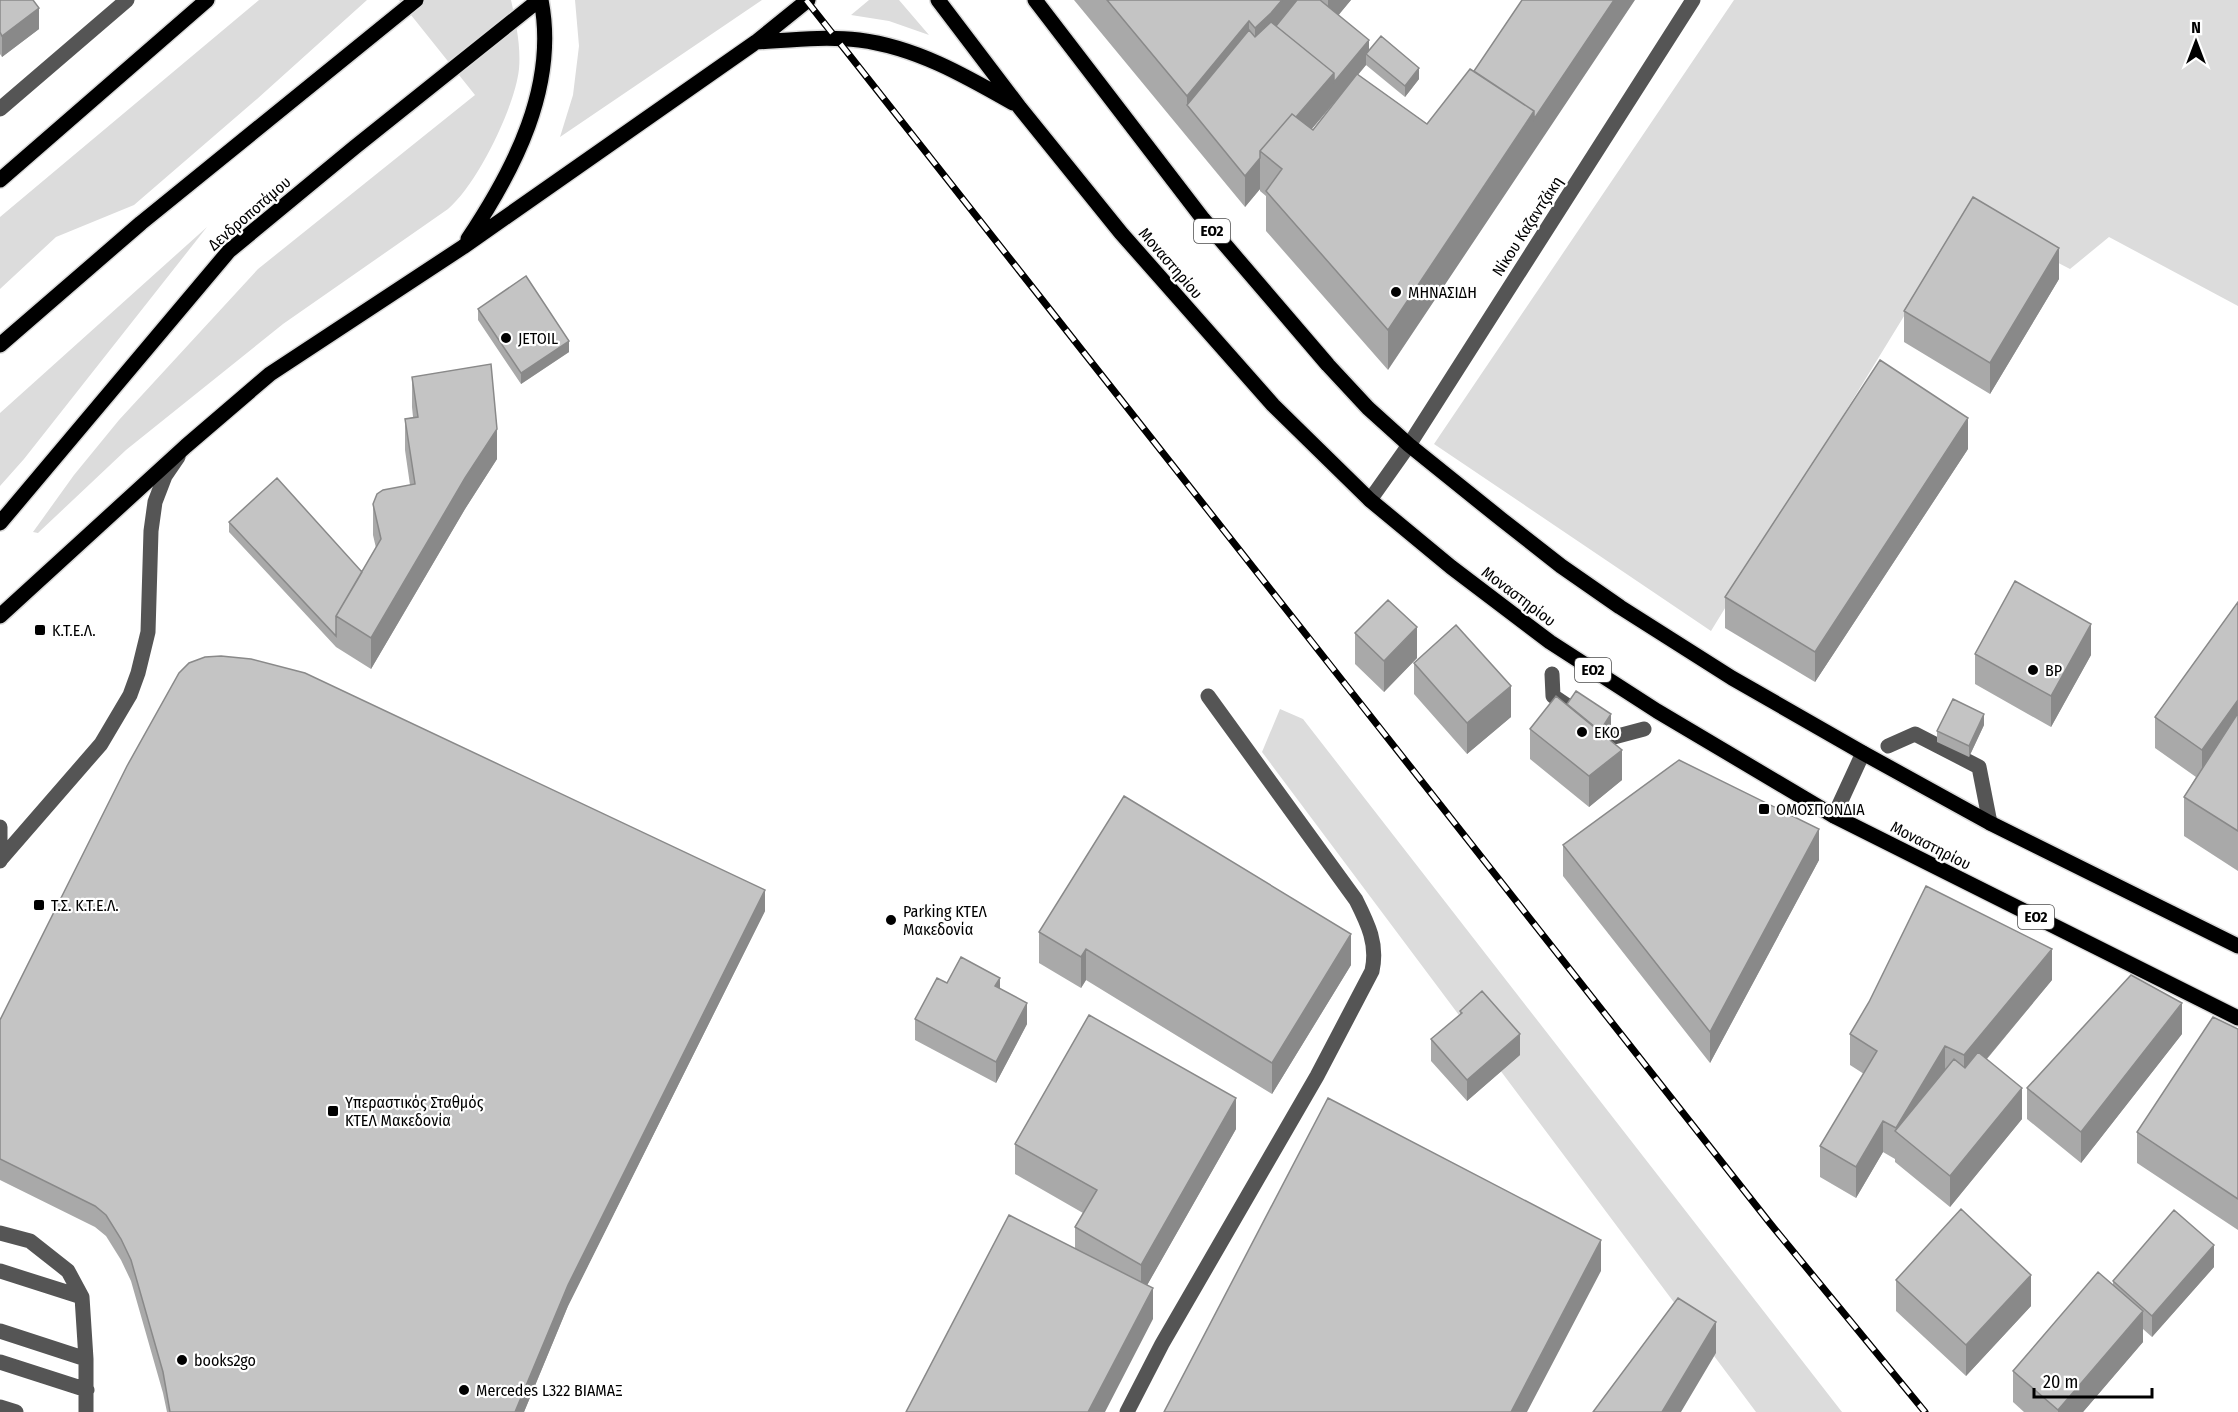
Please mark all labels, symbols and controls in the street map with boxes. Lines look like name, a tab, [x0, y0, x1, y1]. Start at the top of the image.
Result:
north arrow	[2166, 12, 2226, 72]
text: N	[2191, 18, 2201, 37]
street label: Δενδροποτάμου	[204, 172, 295, 254]
street label: Νίκου Καζαντζάκη	[1488, 173, 1567, 280]
road number: ΕΟ2	[1194, 219, 1230, 243]
street label: Μοναστηρίου	[1135, 224, 1207, 303]
place label: ΜΗΝΑΣΙΔΗ	[1408, 283, 1477, 302]
marker: ΜΗΝΑΣΙΔΗ	[1389, 285, 1403, 299]
place label: JETOIL	[518, 329, 558, 348]
marker: JETOIL	[499, 331, 513, 345]
street label: Μοναστηρίου	[1478, 562, 1559, 630]
place label: Κ.Τ.Ε.Λ.	[52, 621, 96, 640]
marker: Κ.Τ.Ε.Λ.	[33, 623, 47, 637]
road number: ΕΟ2	[1575, 658, 1611, 682]
place label: BP	[2045, 661, 2062, 680]
marker: BP	[2026, 663, 2040, 677]
place label: EKO	[1594, 723, 1620, 742]
marker: EKO	[1575, 725, 1589, 739]
place label: ΟΜΟΣΠΟΝΔΙΑ	[1776, 800, 1865, 819]
marker: ΟΜΟΣΠΟΝΔΙΑ	[1757, 802, 1771, 816]
street label: Μοναστηρίου	[1887, 817, 1974, 874]
place label: Τ.Σ. Κ.Τ.Ε.Λ.	[51, 896, 119, 915]
marker: Τ.Σ. Κ.Τ.Ε.Λ.	[32, 898, 46, 912]
place label: Parking ΚΤΕΛ Μακεδονία	[903, 902, 988, 939]
road number: ΕΟ2	[2018, 905, 2054, 929]
marker: Parking ΚΤΕΛ Μακεδονία	[884, 913, 898, 927]
place label: Υπεραστικός Σταθμός ΚΤΕΛ Μακεδονία	[345, 1093, 484, 1130]
marker: Υπεραστικός Σταθμός ΚΤΕΛ Μακεδονία	[326, 1104, 340, 1118]
place label: books2go	[194, 1351, 256, 1370]
marker: books2go	[175, 1353, 189, 1367]
scale bar	[2034, 1361, 2152, 1399]
text: 20 m	[2043, 1371, 2078, 1393]
place label: Mercedes L322 ΒΙΑΜΑΞ	[476, 1381, 622, 1400]
marker: Mercedes L322 ΒΙΑΜΑΞ	[457, 1383, 471, 1397]

